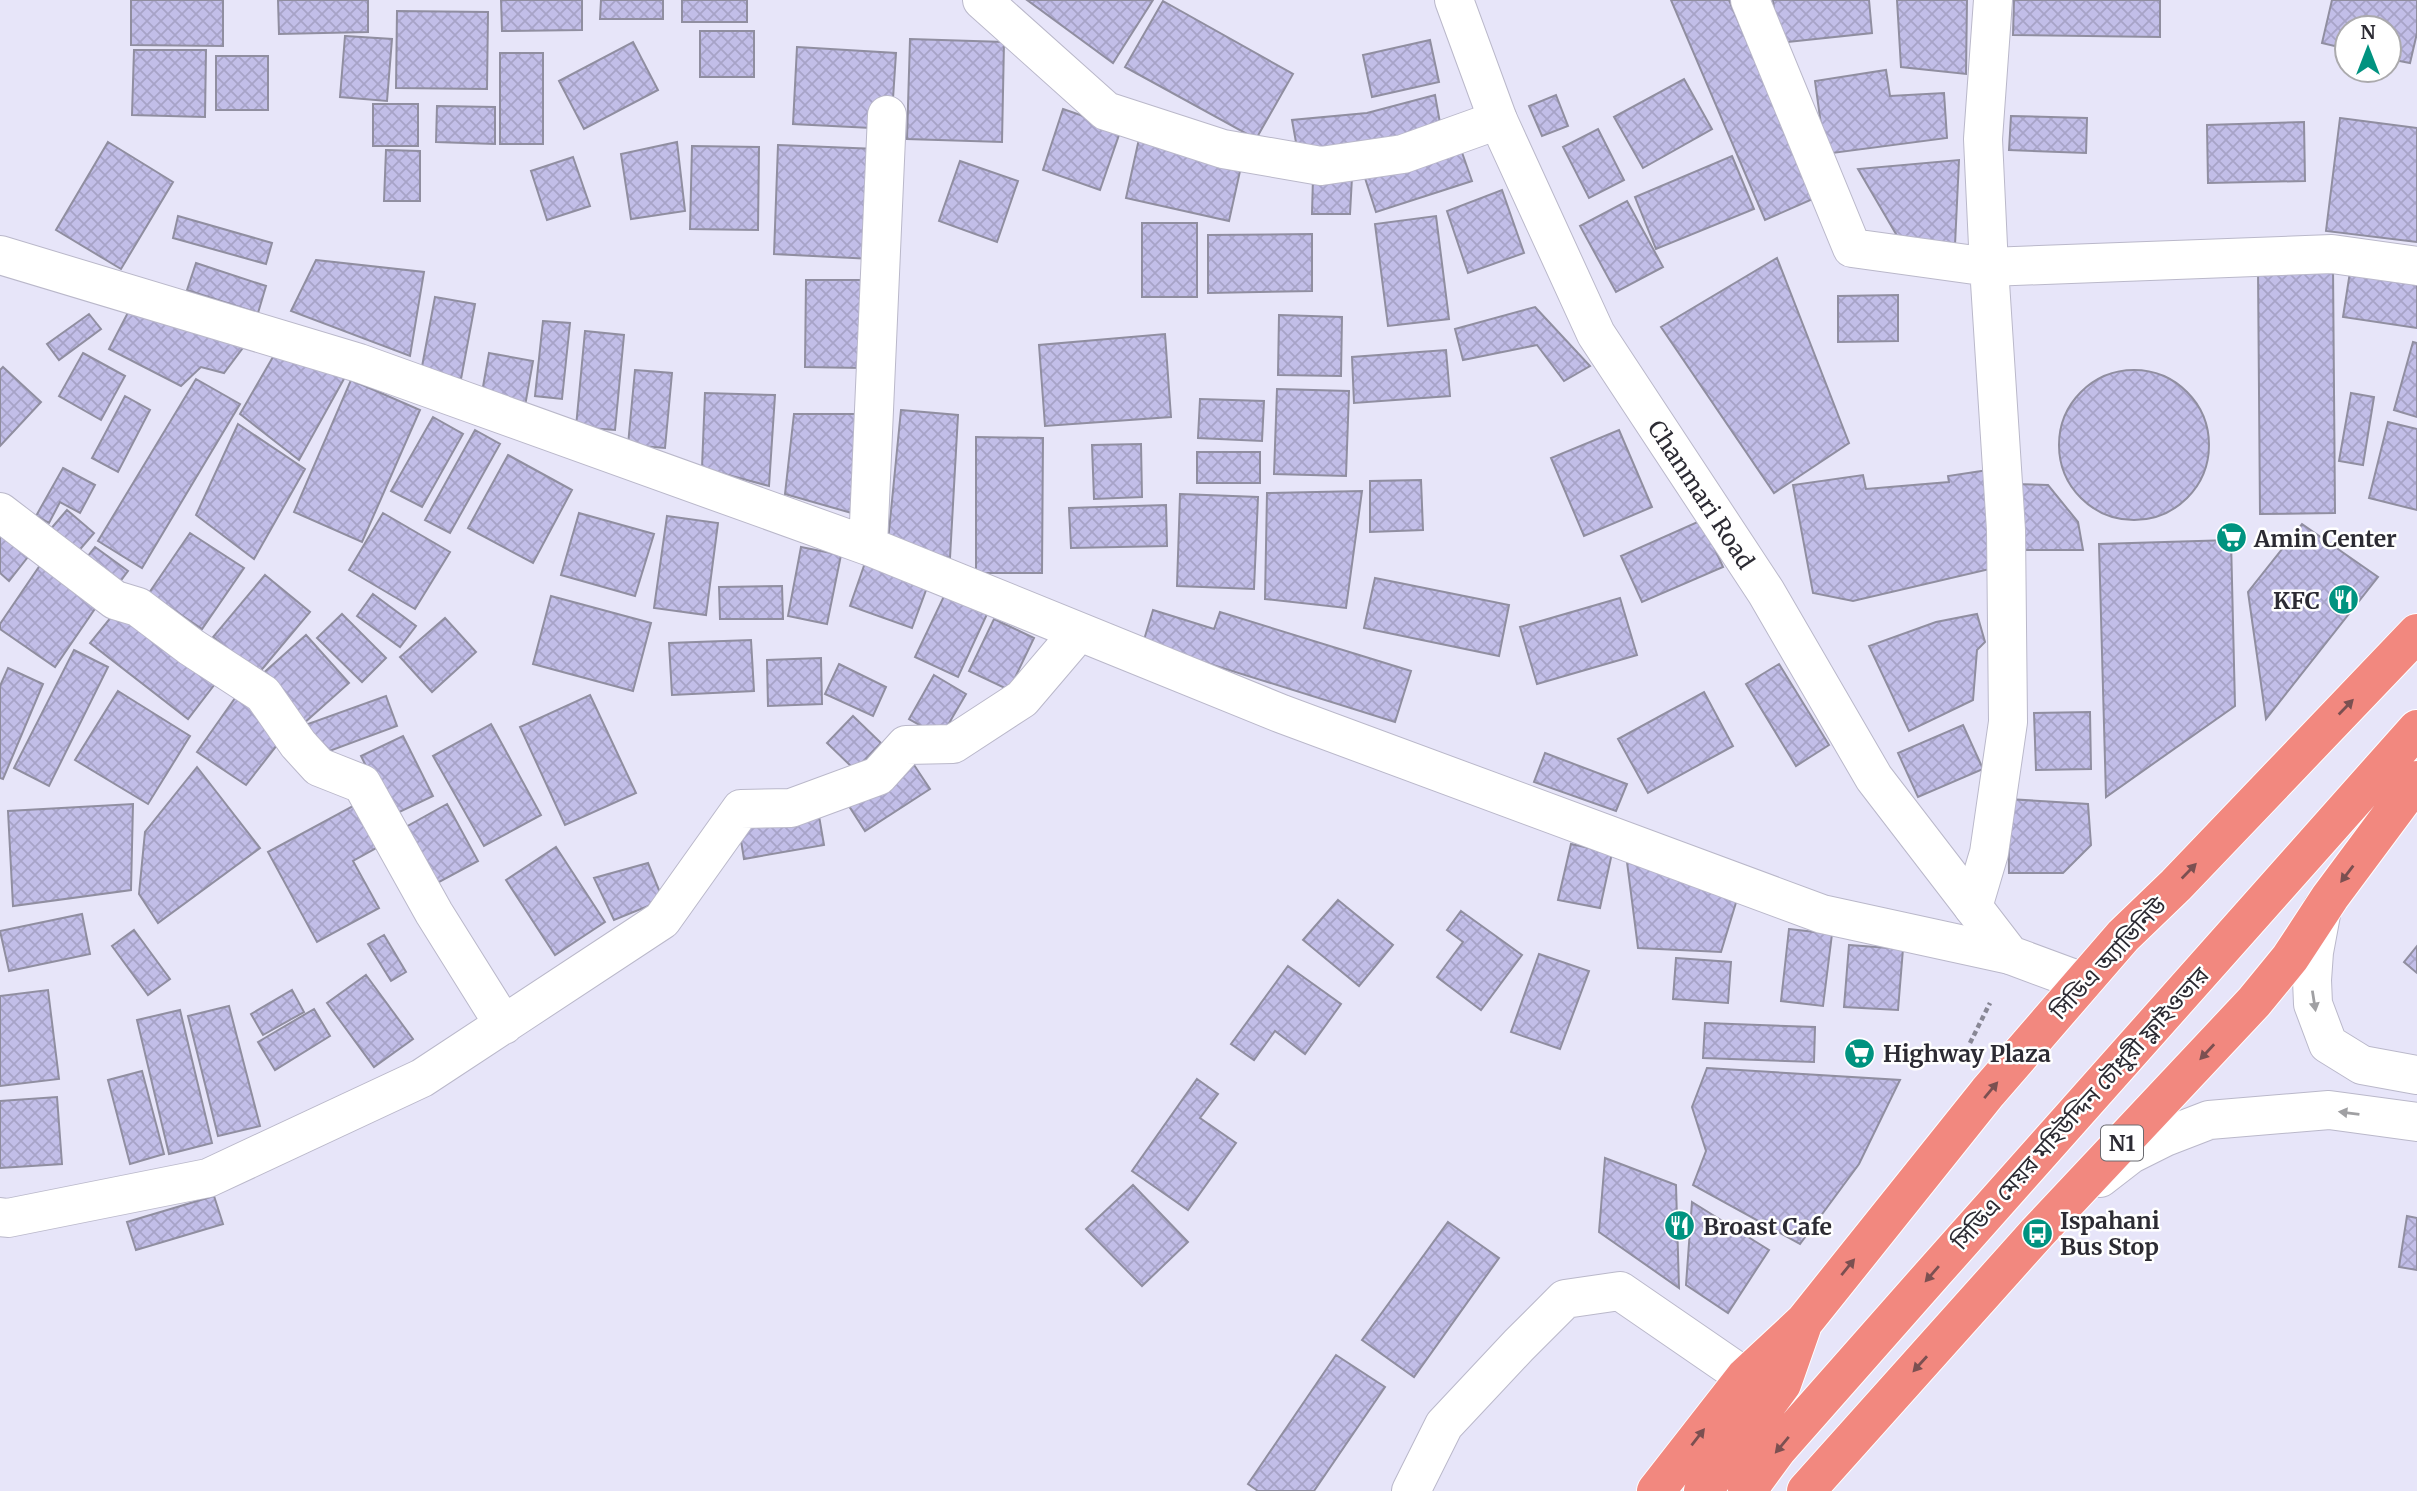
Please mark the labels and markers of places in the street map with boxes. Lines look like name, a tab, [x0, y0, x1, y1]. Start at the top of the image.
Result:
supermarket icon: Amin Center	[2214, 521, 2248, 555]
place label: Amin Center	[2253, 524, 2397, 553]
restaurant icon: KFC	[2326, 583, 2360, 617]
place label: KFC	[2273, 586, 2320, 615]
supermarket icon: Highway Plaza	[1843, 1036, 1877, 1070]
place label: Highway Plaza	[1883, 1039, 2051, 1068]
place label: Ispahani Bus Stop	[2060, 1206, 2160, 1261]
restaurant icon: Broast Cafe	[1663, 1209, 1697, 1243]
place label: Broast Cafe	[1703, 1212, 1832, 1241]
bus stop icon: Ispahani Bus Stop	[2020, 1216, 2054, 1250]

